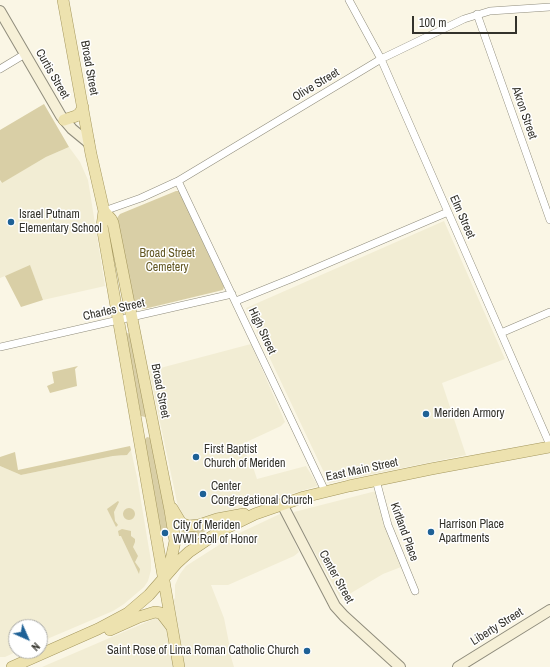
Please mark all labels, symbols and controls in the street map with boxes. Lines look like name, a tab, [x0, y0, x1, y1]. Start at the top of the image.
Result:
scale bar	[414, 8, 519, 34]
text: 100 m	[419, 15, 446, 31]
street label: Broad Street	[77, 40, 101, 96]
street label: Curtis Street	[32, 46, 72, 102]
street label: Olive Street	[290, 65, 342, 105]
street label: Akron Street	[508, 85, 540, 141]
street label: Elm Street	[446, 193, 478, 241]
place label: Israel Putnam Elementary School	[19, 208, 102, 236]
marker: Israel Putnam Elementary School	[6, 217, 16, 227]
park label: Broad Street Cemetery	[139, 247, 195, 275]
street label: Charles Street	[82, 296, 146, 324]
street label: High Street	[245, 305, 279, 357]
street label: Broad Street	[148, 363, 172, 419]
place label: Meriden Armory	[434, 407, 505, 421]
marker: Meriden Armory	[421, 409, 431, 419]
place label: First Baptist Church of Meriden	[204, 443, 285, 471]
marker: First Baptist Church of Meriden	[191, 452, 201, 462]
street label: East Main Street	[325, 455, 399, 485]
place label: Center Congregational Church	[211, 480, 313, 508]
marker: Center Congregational Church	[198, 489, 208, 499]
street label: Kirtland Place	[387, 501, 421, 563]
place label: Harrison Place Apartments	[439, 518, 504, 546]
place label: City of Meriden WWII Roll of Honor	[173, 519, 257, 547]
marker: Harrison Place Apartments	[426, 527, 436, 537]
marker: City of Meriden WWII Roll of Honor	[160, 528, 170, 538]
street label: Center Street	[316, 548, 356, 606]
street label: Liberty Street	[468, 605, 526, 649]
north arrow	[8, 619, 48, 659]
text: N	[29, 640, 43, 654]
place label: Saint Rose of Lima Roman Catholic Church	[107, 644, 299, 658]
marker: Saint Rose of Lima Roman Catholic Church	[302, 646, 312, 656]

